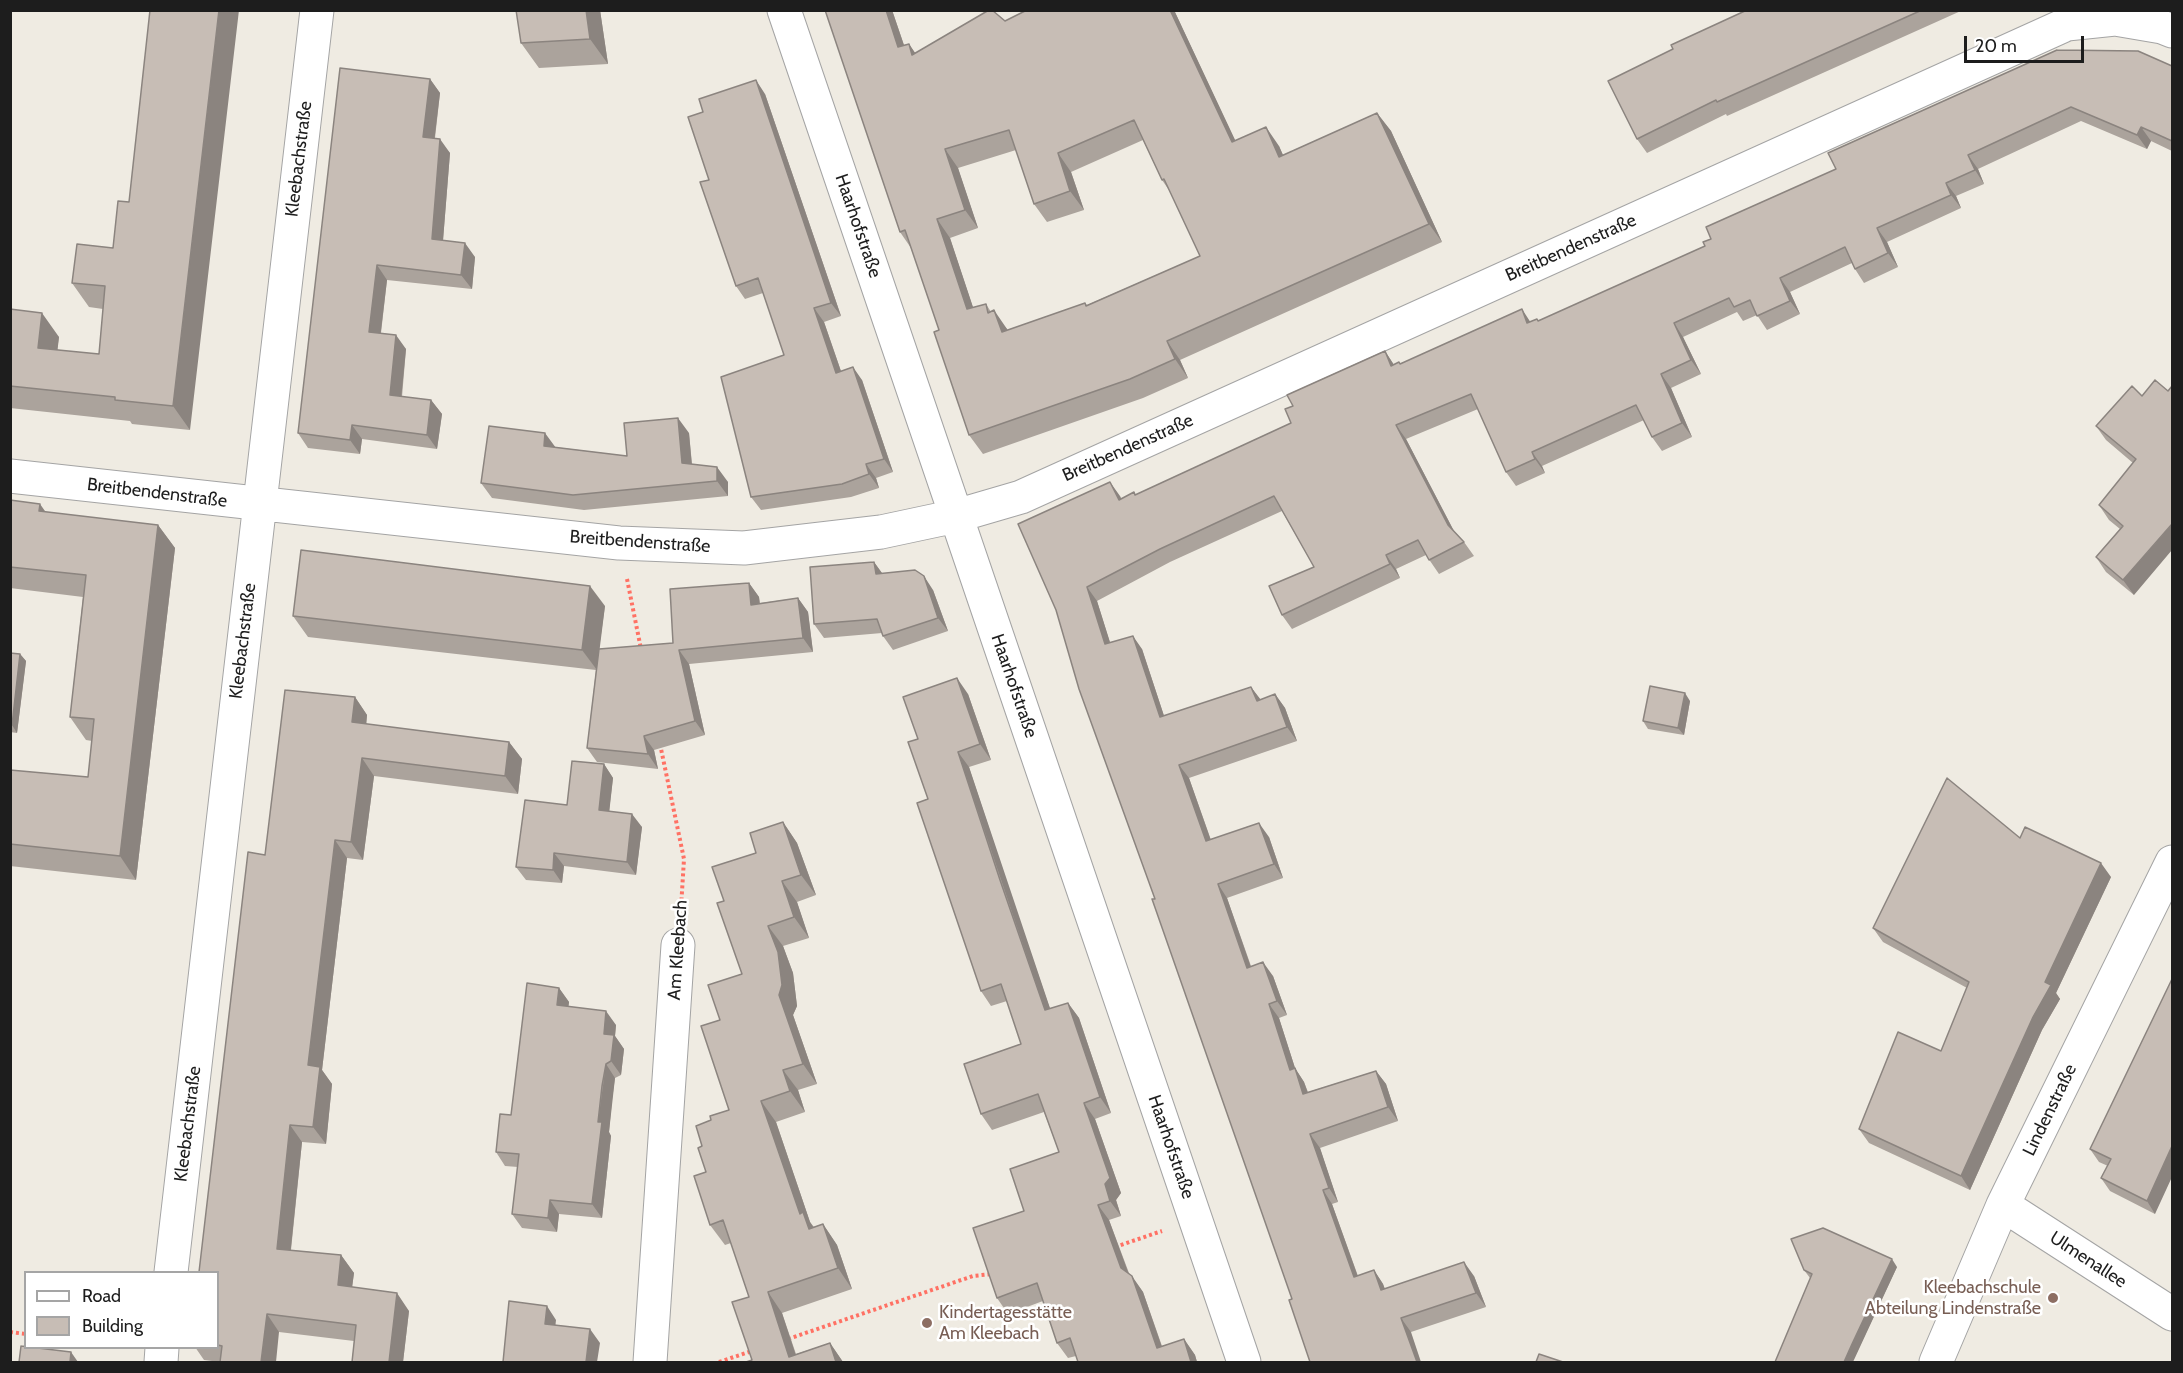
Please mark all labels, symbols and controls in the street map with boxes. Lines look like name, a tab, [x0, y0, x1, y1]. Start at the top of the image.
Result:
scale bar	[1967, 24, 2087, 62]
text: 20 m	[1975, 35, 2017, 57]
street label: Kleebachstraße	[281, 100, 317, 218]
street label: Haarhofstraße	[830, 171, 886, 281]
street label: Breitbendenstraße	[1502, 209, 1640, 287]
street label: Breitbendenstraße	[1059, 409, 1197, 487]
street label: Breitbendenstraße	[86, 474, 228, 512]
street label: Breitbendenstraße	[569, 526, 711, 558]
street label: Kleebachstraße	[225, 582, 261, 700]
street label: Haarhofstraße	[986, 631, 1042, 741]
street label: Am Kleebach	[664, 899, 692, 1001]
street label: Lindenstraße	[2019, 1061, 2081, 1159]
street label: Kleebachstraße	[170, 1065, 206, 1183]
street label: Haarhofstraße	[1143, 1092, 1199, 1202]
street label: Ulmenallee	[2045, 1227, 2131, 1293]
legend	[24, 1271, 219, 1349]
place label: Kleebachschule Abteilung Lindenstraße	[1865, 1277, 2041, 1320]
text: Road	[82, 1285, 121, 1307]
marker: Kleebachschule Abteilung Lindenstraße	[2046, 1291, 2060, 1305]
place label: Kindertagesstätte Am Kleebach	[939, 1302, 1072, 1344]
text: Building	[82, 1315, 143, 1337]
marker: Kindertagesstätte Am Kleebach	[920, 1316, 934, 1330]

